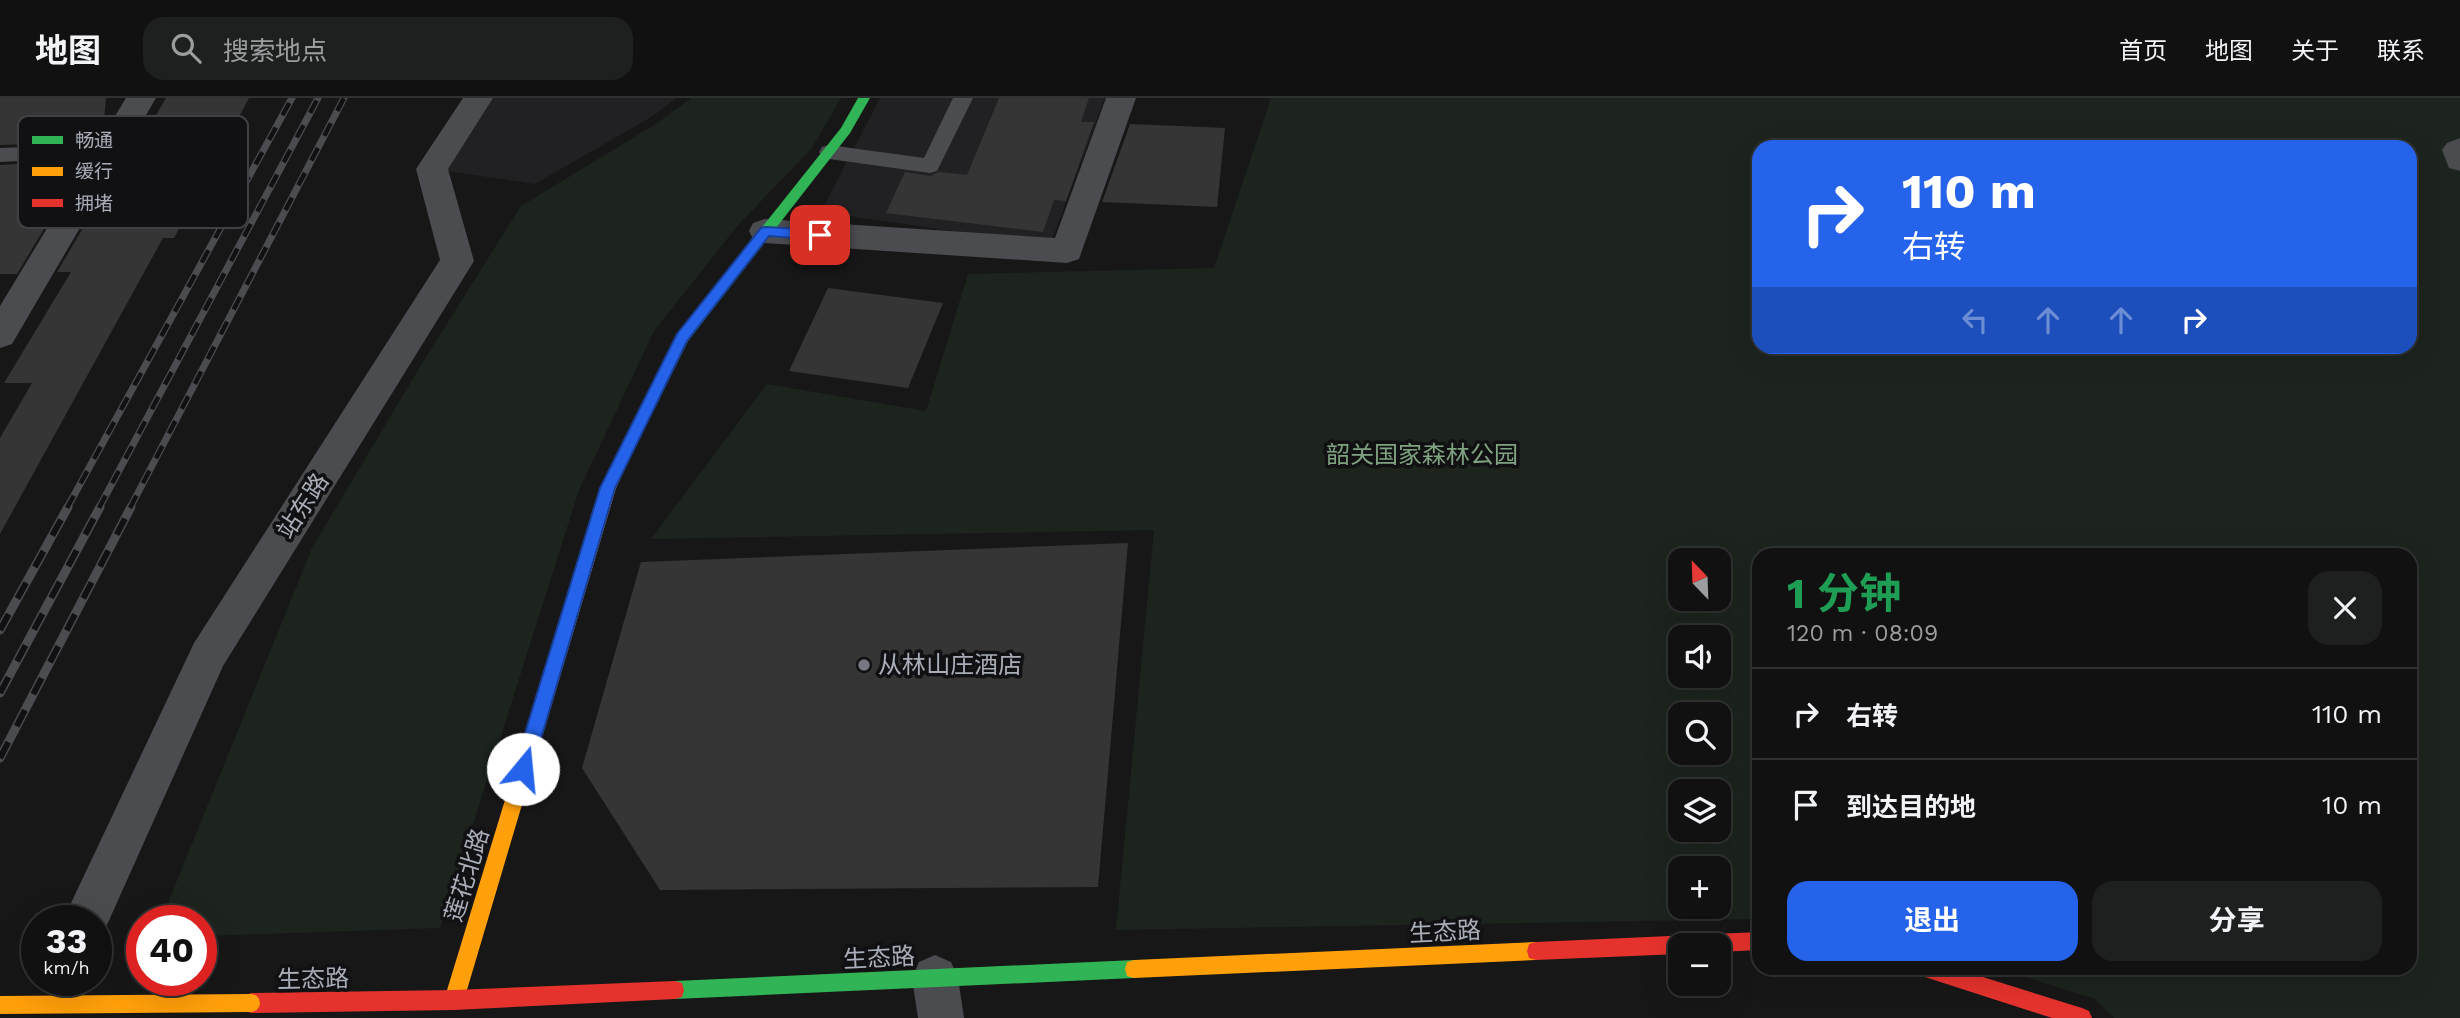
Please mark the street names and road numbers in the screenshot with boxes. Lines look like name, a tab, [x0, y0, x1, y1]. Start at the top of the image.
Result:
street label: 站东路	[272, 468, 334, 544]
street label: 莲花北路	[440, 825, 494, 925]
street label: 生态路	[1408, 916, 1482, 948]
street label: 生态路	[842, 942, 916, 974]
street label: 生态路	[277, 964, 349, 994]

